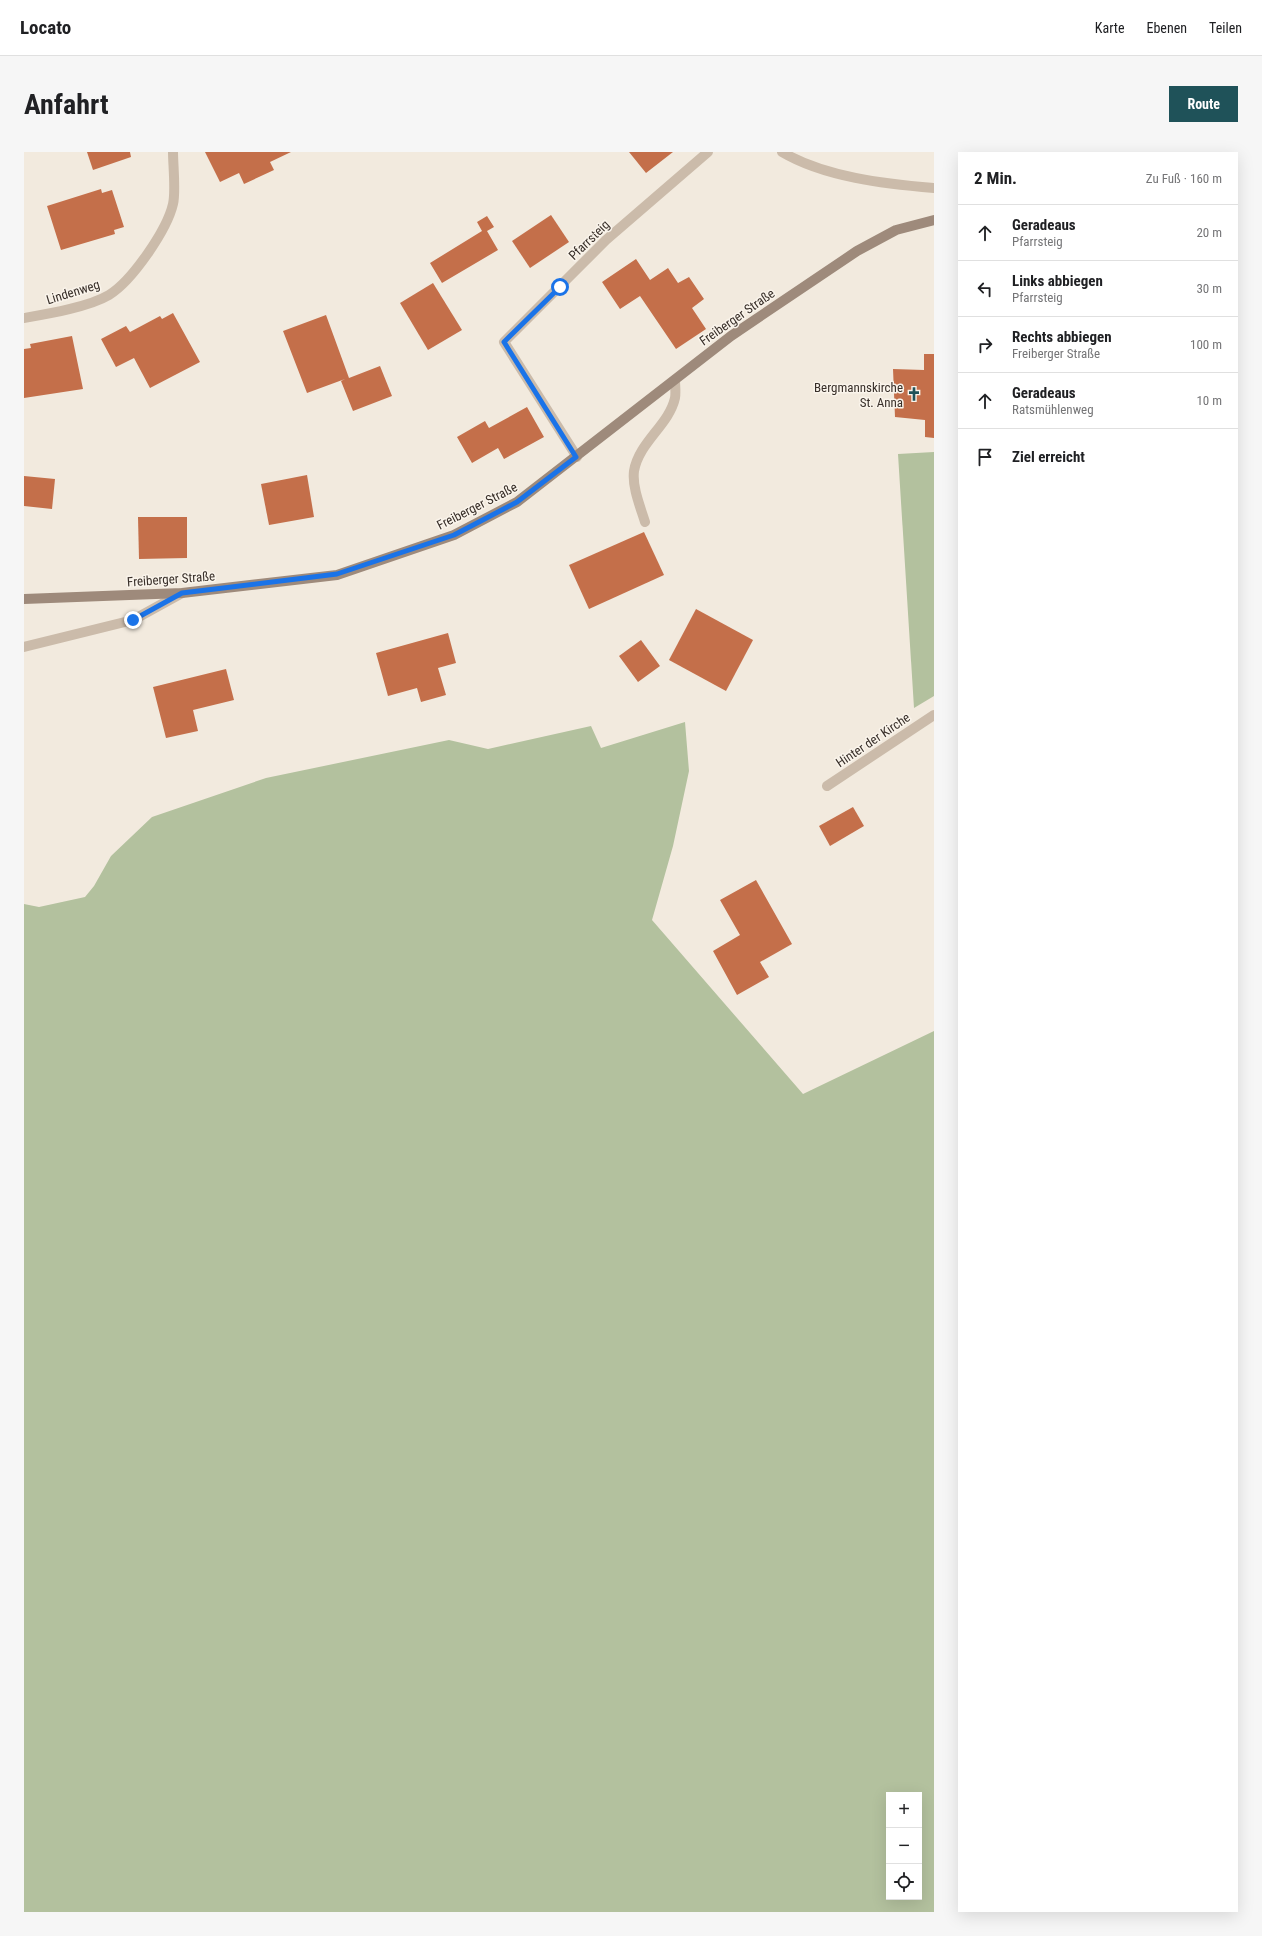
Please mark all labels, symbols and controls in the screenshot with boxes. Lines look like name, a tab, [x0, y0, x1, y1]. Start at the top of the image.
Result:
text: Locato	[20, 16, 71, 39]
text: Karte	[1095, 20, 1124, 36]
text: Ebenen	[1146, 20, 1187, 36]
text: Teilen	[1209, 20, 1242, 36]
button: Route	[1169, 86, 1238, 122]
text: Anfahrt	[24, 88, 109, 121]
text: 2 Min.	[974, 168, 1017, 188]
text: Zu Fuß · 160 m	[1146, 171, 1222, 186]
text: Geradeaus	[1012, 216, 1076, 234]
street label: Pfarrsteig	[566, 217, 612, 263]
icon: ahead	[974, 222, 996, 244]
text: 20 m	[1196, 225, 1222, 240]
text: Pfarrsteig	[1012, 234, 1063, 249]
text: Links abbiegen	[1012, 272, 1103, 290]
street label: Lindenweg	[44, 277, 102, 307]
route start	[551, 278, 569, 296]
icon: left	[974, 278, 996, 300]
text: 30 m	[1196, 281, 1222, 296]
street label: Freiberger Straße	[697, 286, 777, 348]
text: Pfarrsteig	[1012, 290, 1063, 305]
text: Rechts abbiegen	[1012, 328, 1112, 346]
icon: right	[974, 334, 996, 356]
text: 100 m	[1190, 337, 1222, 352]
text: Freiberger Straße	[1012, 346, 1100, 361]
place label: Bergmannskirche St. Anna	[814, 380, 903, 410]
text: Geradeaus	[1012, 384, 1076, 402]
church icon: Bergmannskirche St. Anna	[906, 386, 922, 402]
icon: ahead	[974, 390, 996, 412]
text: 10 m	[1196, 393, 1222, 408]
text: Ratsmühlenweg	[1012, 402, 1094, 417]
icon: arrive	[974, 446, 996, 468]
text: Ziel erreicht	[1012, 448, 1085, 466]
street label: Freiberger Straße	[434, 479, 520, 533]
street label: Freiberger Straße	[126, 568, 216, 590]
route end	[124, 611, 142, 629]
street label: Hinter der Kirche	[833, 710, 913, 770]
map controls	[886, 1792, 922, 1900]
button: +	[886, 1792, 922, 1828]
button: −	[886, 1828, 922, 1864]
button: locate	[886, 1864, 922, 1900]

